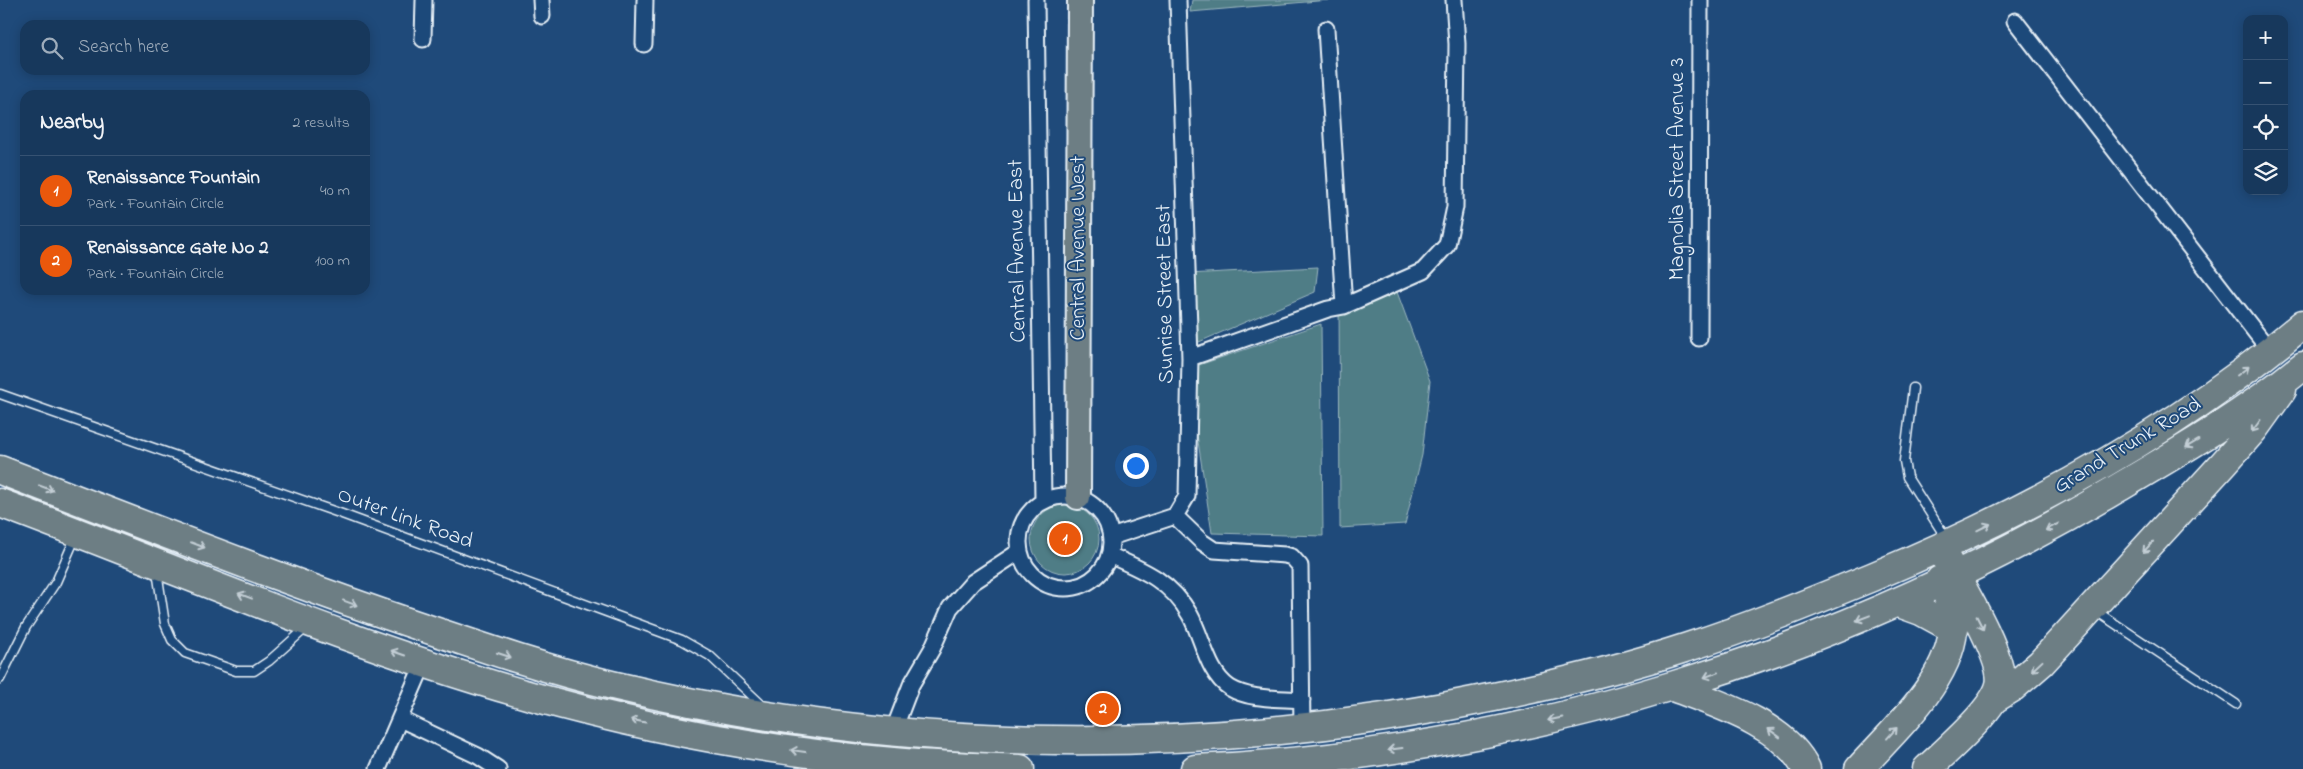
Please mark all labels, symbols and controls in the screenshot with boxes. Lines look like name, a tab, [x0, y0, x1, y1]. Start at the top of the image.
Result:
map controls	[2243, 15, 2288, 195]
button: +	[2243, 15, 2288, 60]
search box	[20, 20, 370, 75]
icon: search	[38, 34, 66, 62]
text: Search here	[78, 34, 169, 61]
street label: Magnolia Street Avenue 3	[1662, 57, 1695, 281]
button: −	[2243, 60, 2288, 105]
button: locate	[2243, 105, 2288, 150]
text: Nearby	[40, 108, 104, 138]
text: 2 results	[292, 111, 350, 135]
button: layers	[2243, 150, 2288, 195]
street label: Central Avenue West	[1063, 155, 1095, 340]
street label: Central Avenue East	[1000, 159, 1036, 343]
text: Renaissance Fountain	[87, 165, 260, 192]
text: 1	[53, 179, 59, 203]
text: 40 m	[320, 179, 350, 203]
text: Park · Fountain Circle	[87, 192, 224, 216]
street label: Sunrise Street East	[1148, 203, 1184, 384]
text: Renaissance Gate No 2	[87, 235, 268, 262]
text: 2	[52, 249, 60, 273]
text: 100 m	[315, 249, 350, 273]
text: Park · Fountain Circle	[87, 262, 224, 286]
one-way arrow	[2236, 366, 2250, 376]
street label: Grand Trunk Road	[2048, 389, 2208, 503]
one-way arrow	[2251, 419, 2261, 433]
one-way arrow	[2185, 440, 2199, 450]
your location	[1123, 453, 1149, 479]
street label: Outer Link Road	[333, 480, 477, 558]
one-way arrow	[37, 484, 53, 493]
pin: 1	[1049, 520, 1081, 558]
one-way arrow	[1977, 522, 1992, 532]
one-way arrow	[2045, 522, 2059, 532]
one-way arrow	[189, 541, 205, 550]
one-way arrow	[2142, 541, 2154, 553]
one-way arrow	[238, 591, 253, 600]
one-way arrow	[341, 599, 357, 608]
one-way arrow	[1856, 613, 1871, 623]
one-way arrow	[1975, 615, 1985, 630]
one-way arrow	[390, 648, 406, 657]
one-way arrow	[495, 650, 511, 660]
one-way arrow	[2031, 660, 2044, 672]
one-way arrow	[1704, 671, 1719, 680]
pin: 2	[1087, 690, 1119, 728]
one-way arrow	[1547, 715, 1563, 724]
one-way arrow	[630, 716, 646, 726]
one-way arrow	[1886, 726, 1898, 739]
one-way arrow	[1767, 728, 1781, 738]
one-way arrow	[1387, 744, 1403, 754]
one-way arrow	[790, 746, 806, 756]

